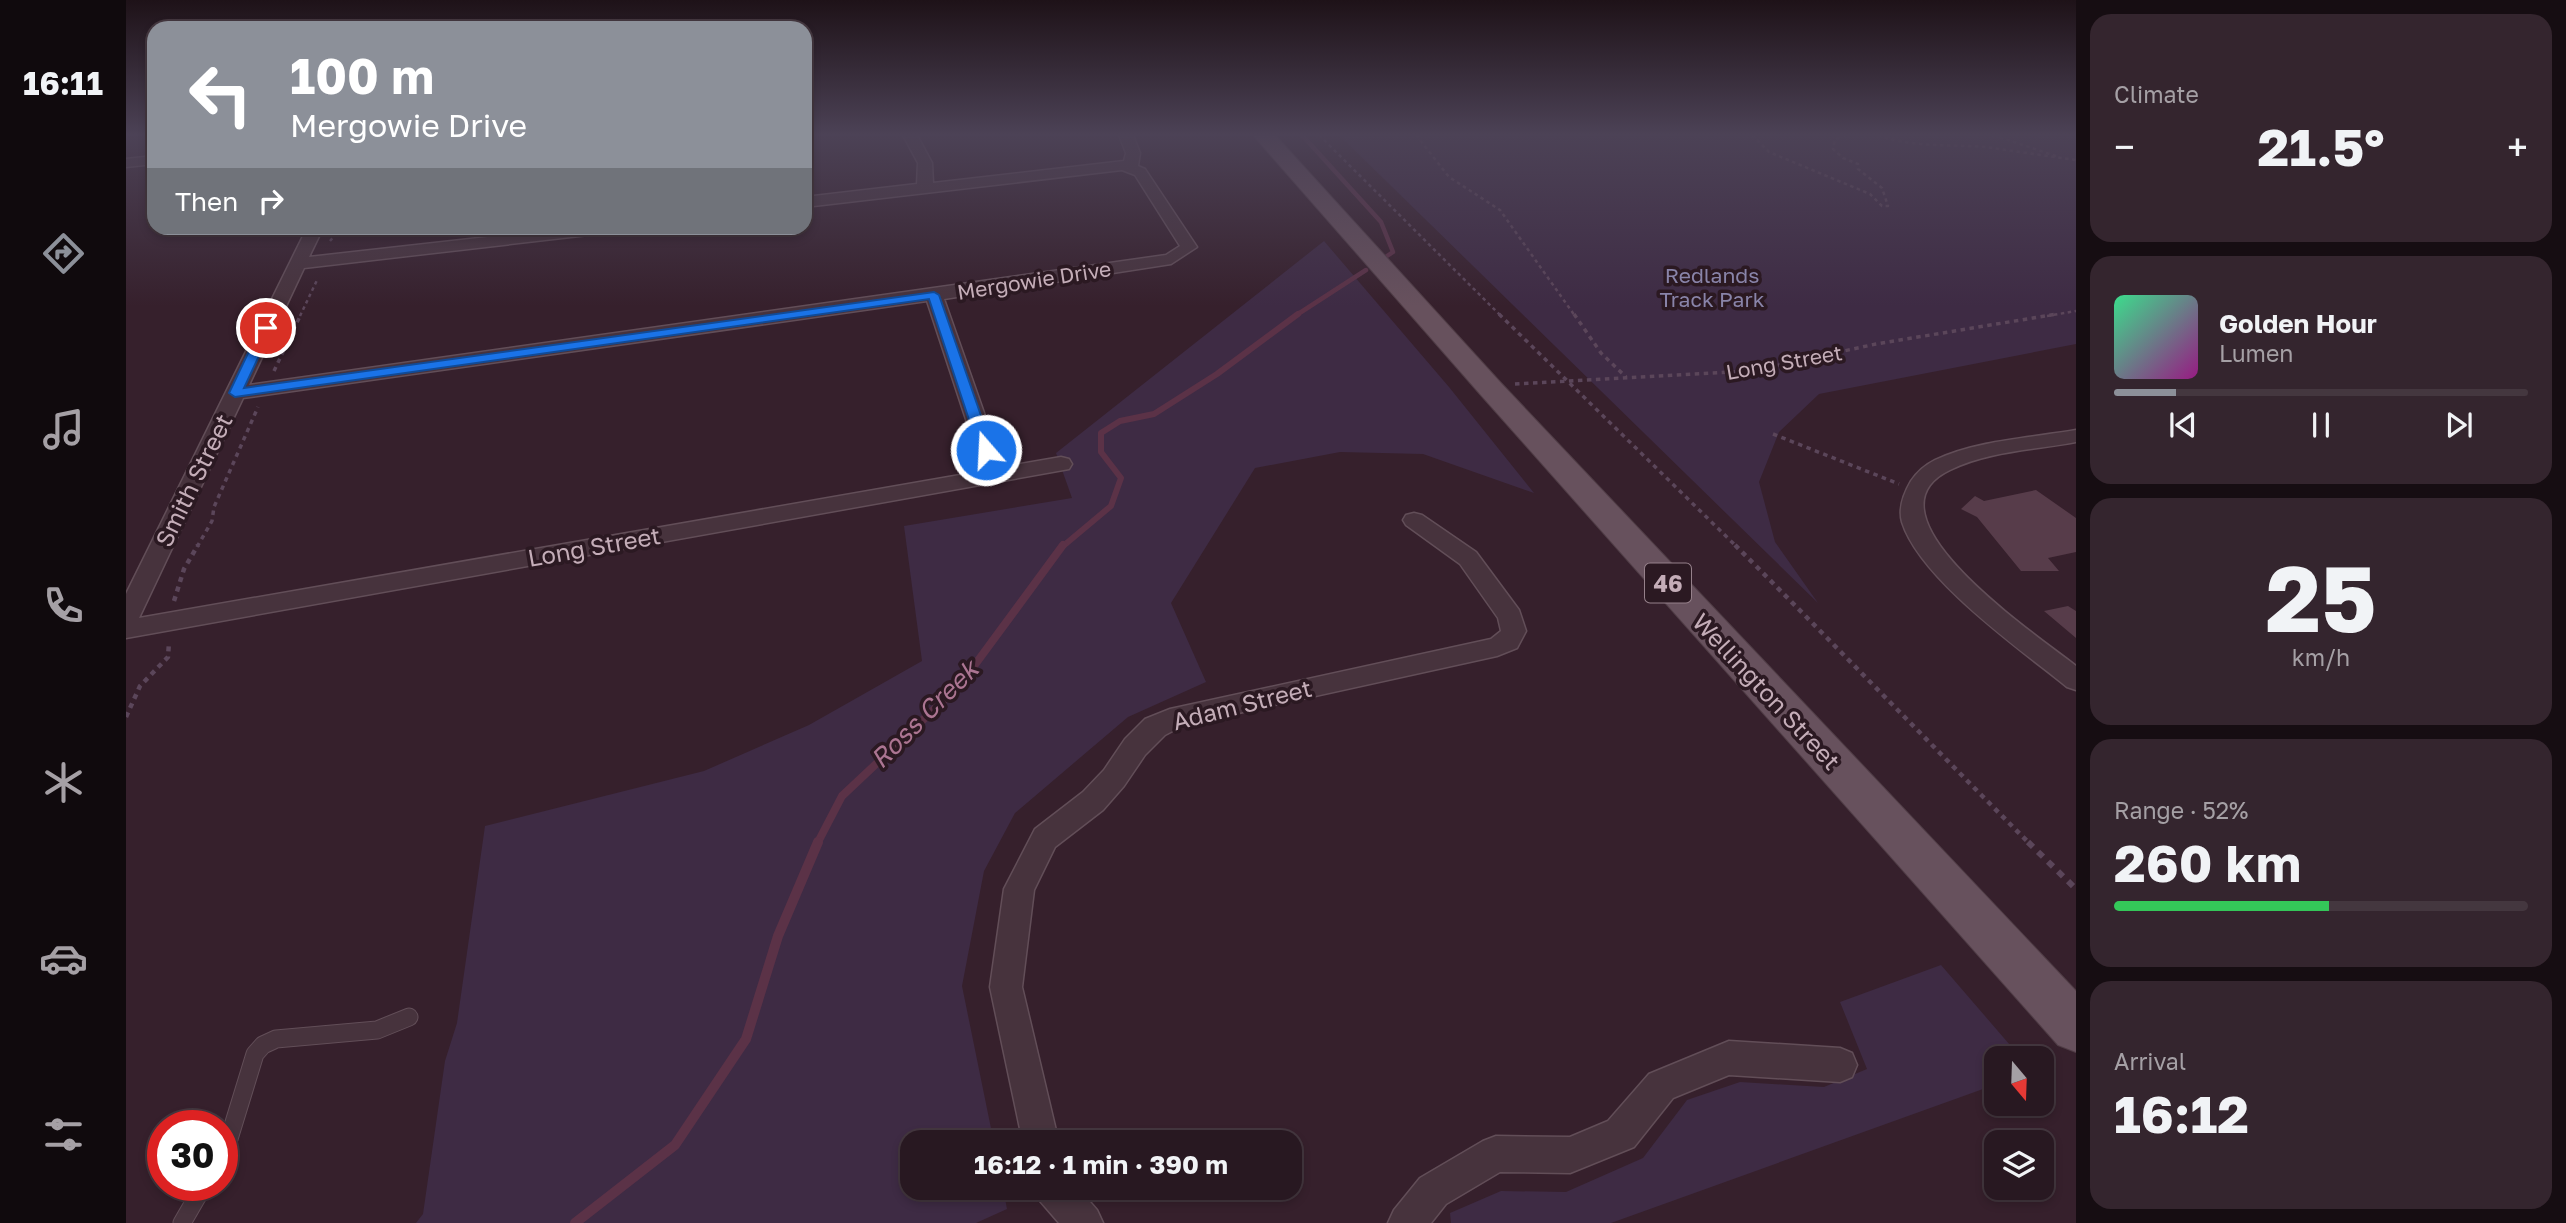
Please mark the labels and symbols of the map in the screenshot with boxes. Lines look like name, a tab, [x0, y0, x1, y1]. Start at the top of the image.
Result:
street label: Mergowie Drive	[955, 255, 1113, 305]
park label: Redlands Track Park	[1660, 262, 1765, 312]
pin	[236, 298, 296, 358]
street label: Long Street	[1724, 339, 1844, 385]
street label: Smith Street	[148, 409, 238, 551]
position arrow	[949, 413, 1023, 487]
street label: Long Street	[525, 520, 663, 572]
road number: 46	[1645, 564, 1691, 603]
street label: Wellington Street	[1687, 607, 1847, 775]
water label: Ross Creek	[864, 652, 986, 774]
street label: Adam Street	[1169, 673, 1315, 735]
north arrow	[1984, 1046, 2054, 1116]
speed limit sign: 30	[147, 1110, 238, 1201]

